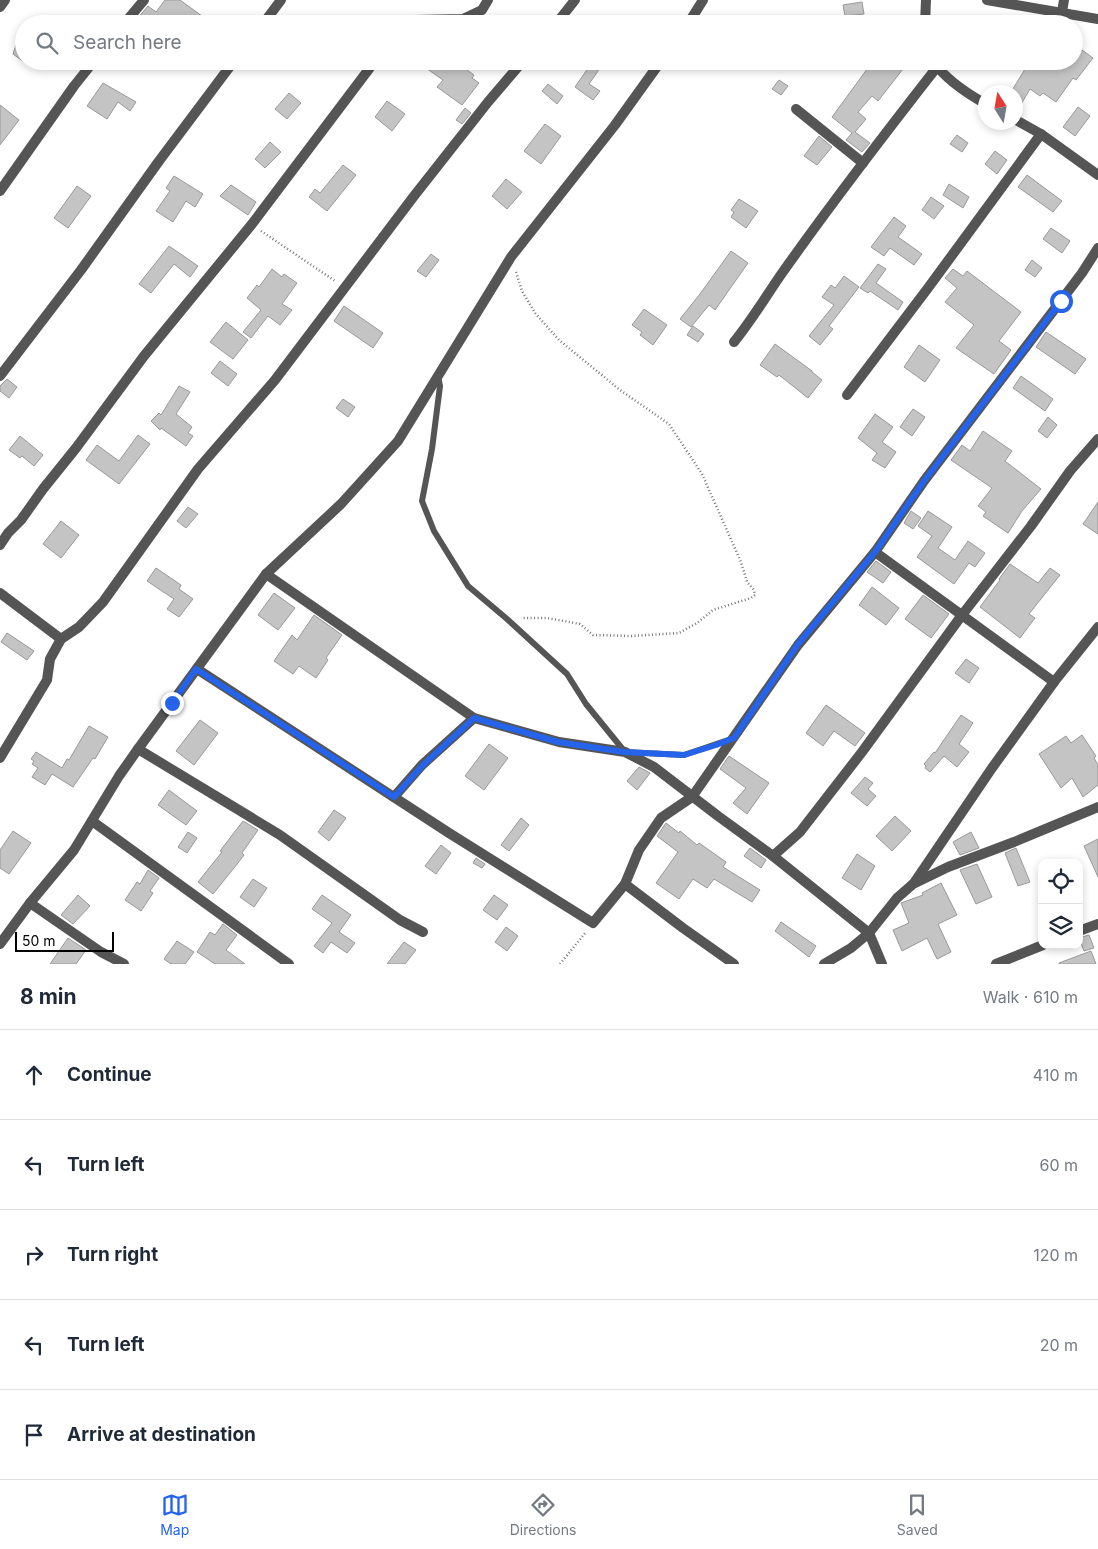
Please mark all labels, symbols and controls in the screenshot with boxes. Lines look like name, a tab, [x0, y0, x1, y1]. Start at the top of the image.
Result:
search box	[15, 15, 1083, 70]
icon: search	[33, 29, 61, 57]
text: Search here	[73, 31, 182, 54]
north arrow	[978, 85, 1023, 130]
route start	[1050, 290, 1073, 313]
route end	[161, 692, 184, 715]
map controls	[1038, 859, 1083, 949]
button: locate	[1038, 859, 1083, 904]
button: layers	[1038, 904, 1083, 949]
scale bar	[15, 929, 114, 952]
text: 50 m	[22, 932, 56, 949]
text: 8 min	[20, 984, 77, 1009]
text: Walk · 610 m	[983, 987, 1078, 1007]
icon: ahead	[20, 1061, 48, 1089]
text: Continue	[67, 1063, 152, 1086]
text: 410 m	[1033, 1065, 1078, 1085]
icon: left	[20, 1151, 48, 1179]
text: Turn left	[67, 1153, 145, 1176]
text: 60 m	[1039, 1155, 1078, 1175]
icon: right	[20, 1241, 48, 1269]
text: Turn right	[67, 1243, 158, 1266]
text: 120 m	[1033, 1245, 1078, 1265]
icon: left	[20, 1331, 48, 1359]
text: Turn left	[67, 1333, 145, 1356]
text: 20 m	[1040, 1335, 1078, 1355]
icon: arrive	[20, 1421, 48, 1449]
text: Arrive at destination	[67, 1423, 256, 1446]
tab: Map	[160, 1491, 189, 1538]
tab: Directions	[510, 1491, 576, 1538]
tab: Saved	[897, 1491, 938, 1538]

